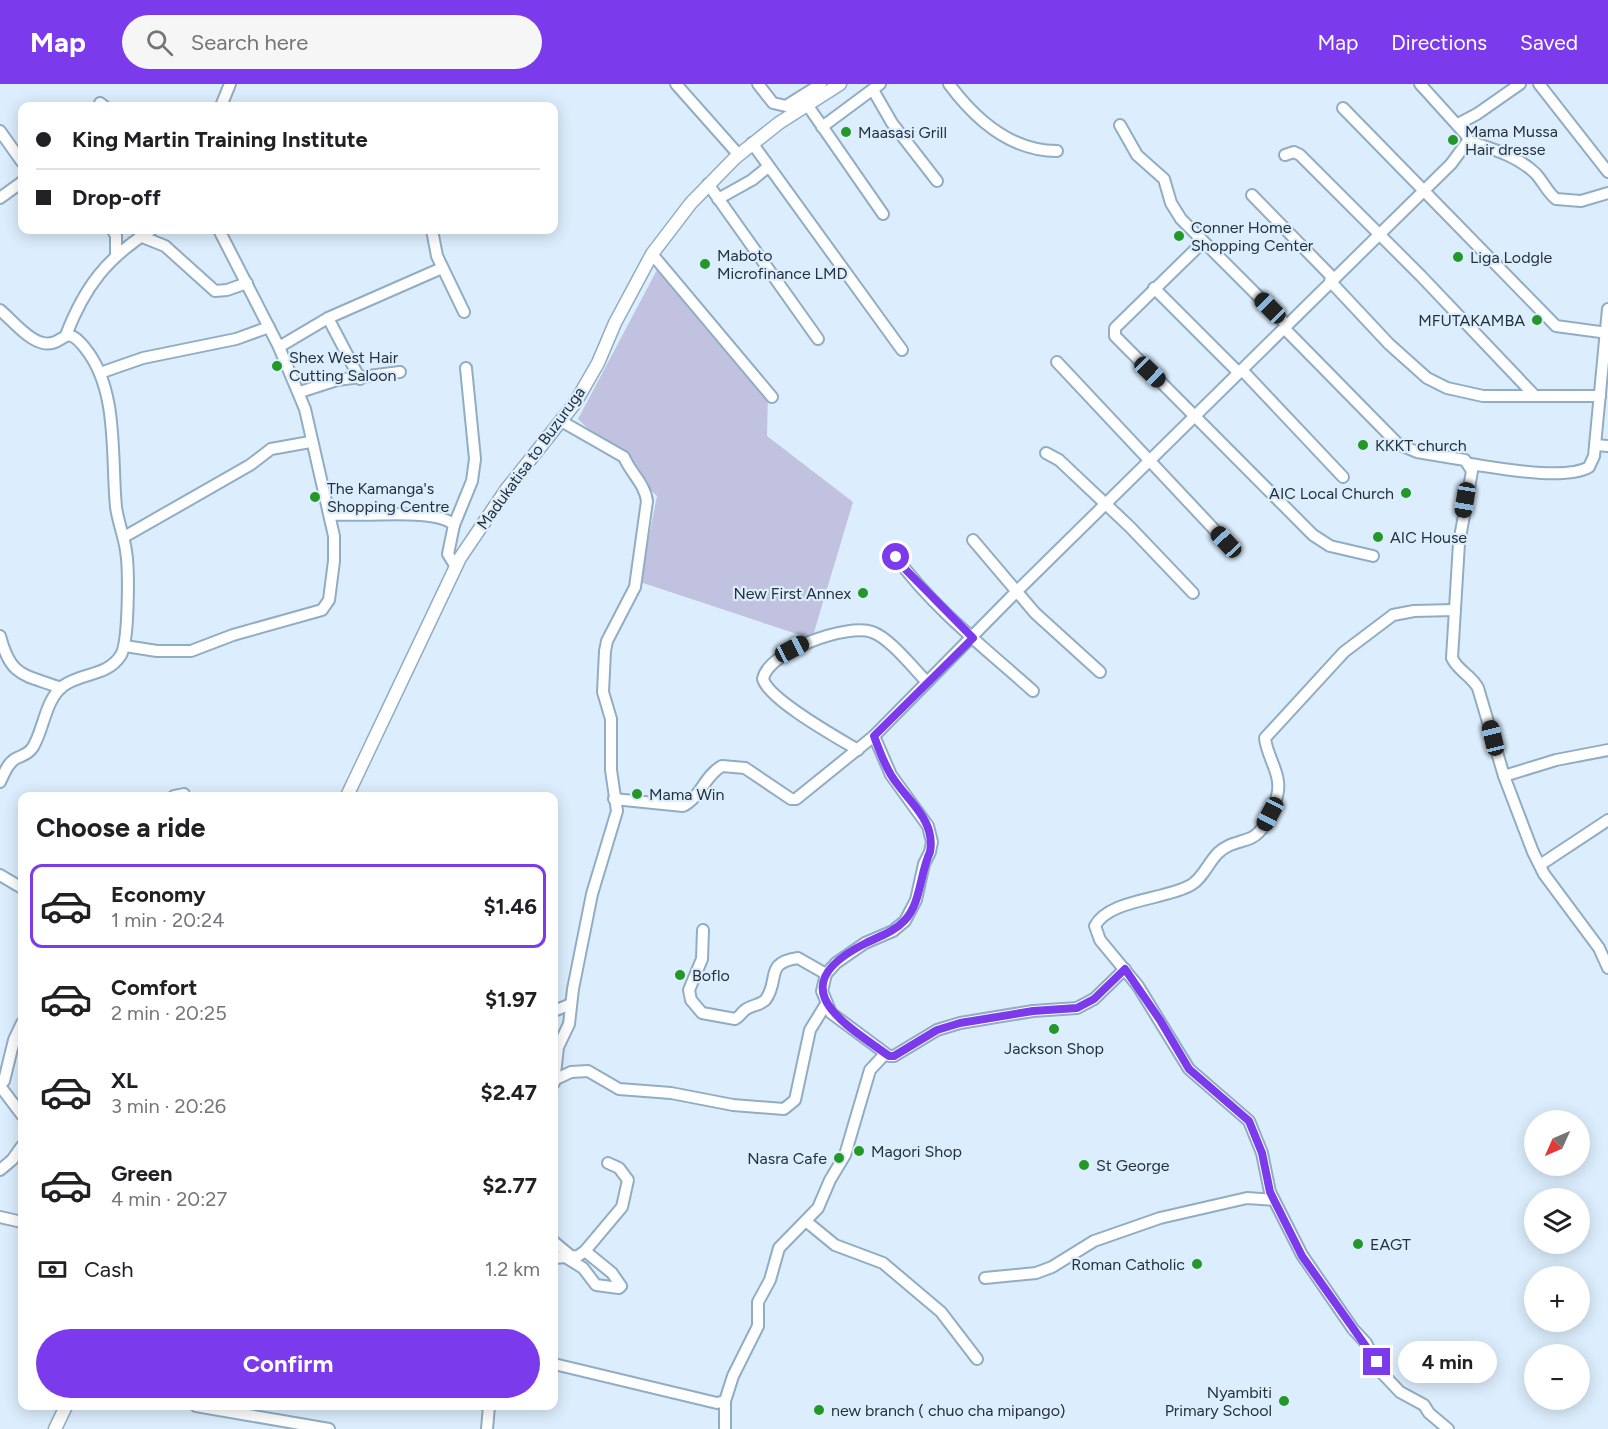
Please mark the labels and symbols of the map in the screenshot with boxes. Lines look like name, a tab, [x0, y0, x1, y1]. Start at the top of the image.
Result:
place label: Mama Mussa Hair dresse	[1465, 122, 1558, 159]
place label: Maasasi Grill	[858, 123, 947, 142]
marker: Maasasi Grill	[839, 125, 853, 139]
marker: Mama Mussa Hair dresse	[1446, 133, 1460, 147]
place label: Conner Home Shopping Center	[1191, 218, 1314, 255]
marker: Conner Home Shopping Center	[1172, 229, 1186, 243]
place label: Maboto Microfinance LMD	[717, 246, 847, 283]
place label: Liga Lodgle	[1470, 248, 1552, 267]
marker: Liga Lodgle	[1451, 250, 1465, 264]
marker: Maboto Microfinance LMD	[698, 257, 712, 271]
car	[1251, 289, 1289, 327]
place label: MFUTAKAMBA	[1418, 311, 1525, 330]
marker: MFUTAKAMBA	[1530, 313, 1544, 327]
place label: Shex West Hair Cutting Saloon	[289, 348, 399, 385]
car	[1131, 353, 1169, 391]
marker: Shex West Hair Cutting Saloon	[270, 359, 284, 373]
street label: Madukatisa to Buzuruga	[473, 383, 589, 533]
place label: KKKT church	[1375, 436, 1467, 455]
marker: KKKT church	[1356, 438, 1370, 452]
place label: The Kamanga's Shopping Centre	[327, 479, 450, 516]
car	[1453, 481, 1477, 519]
place label: AIC Local Church	[1269, 484, 1394, 503]
marker: AIC Local Church	[1399, 486, 1413, 500]
marker: The Kamanga's Shopping Centre	[308, 490, 322, 504]
car	[1207, 523, 1245, 561]
place label: AIC House	[1390, 528, 1467, 547]
marker: AIC House	[1371, 530, 1385, 544]
route start	[882, 543, 909, 570]
place label: New First Annex	[733, 584, 851, 603]
marker: New First Annex	[856, 586, 870, 600]
car	[772, 633, 812, 665]
car	[1480, 718, 1506, 758]
place label: Mama Win	[649, 785, 724, 804]
marker: Mama Win	[630, 787, 644, 801]
car	[1254, 794, 1286, 834]
place label: Boflo	[692, 966, 730, 985]
marker: Boflo	[673, 968, 687, 982]
marker: Jackson Shop	[1047, 1022, 1061, 1036]
place label: Jackson Shop	[1004, 1039, 1104, 1058]
north arrow	[1524, 1110, 1590, 1176]
place label: Magori Shop	[871, 1142, 962, 1161]
marker: Magori Shop	[852, 1144, 866, 1158]
place label: Nasra Cafe	[747, 1149, 827, 1168]
marker: Nasra Cafe	[832, 1151, 846, 1165]
place label: St George	[1096, 1156, 1170, 1175]
marker: St George	[1077, 1158, 1091, 1172]
place label: EAGT	[1370, 1235, 1411, 1254]
marker: EAGT	[1351, 1237, 1365, 1251]
place label: Roman Catholic	[1071, 1255, 1185, 1274]
marker: Roman Catholic	[1190, 1257, 1204, 1271]
callout: 4 min	[1398, 1341, 1497, 1383]
route end	[1363, 1348, 1390, 1375]
place label: Nyambiti Primary School	[1165, 1383, 1272, 1420]
marker: Nyambiti Primary School	[1277, 1394, 1291, 1408]
place label: new branch ( chuo cha mipango)	[831, 1401, 1066, 1420]
marker: new branch ( chuo cha mipango)	[812, 1403, 826, 1417]

